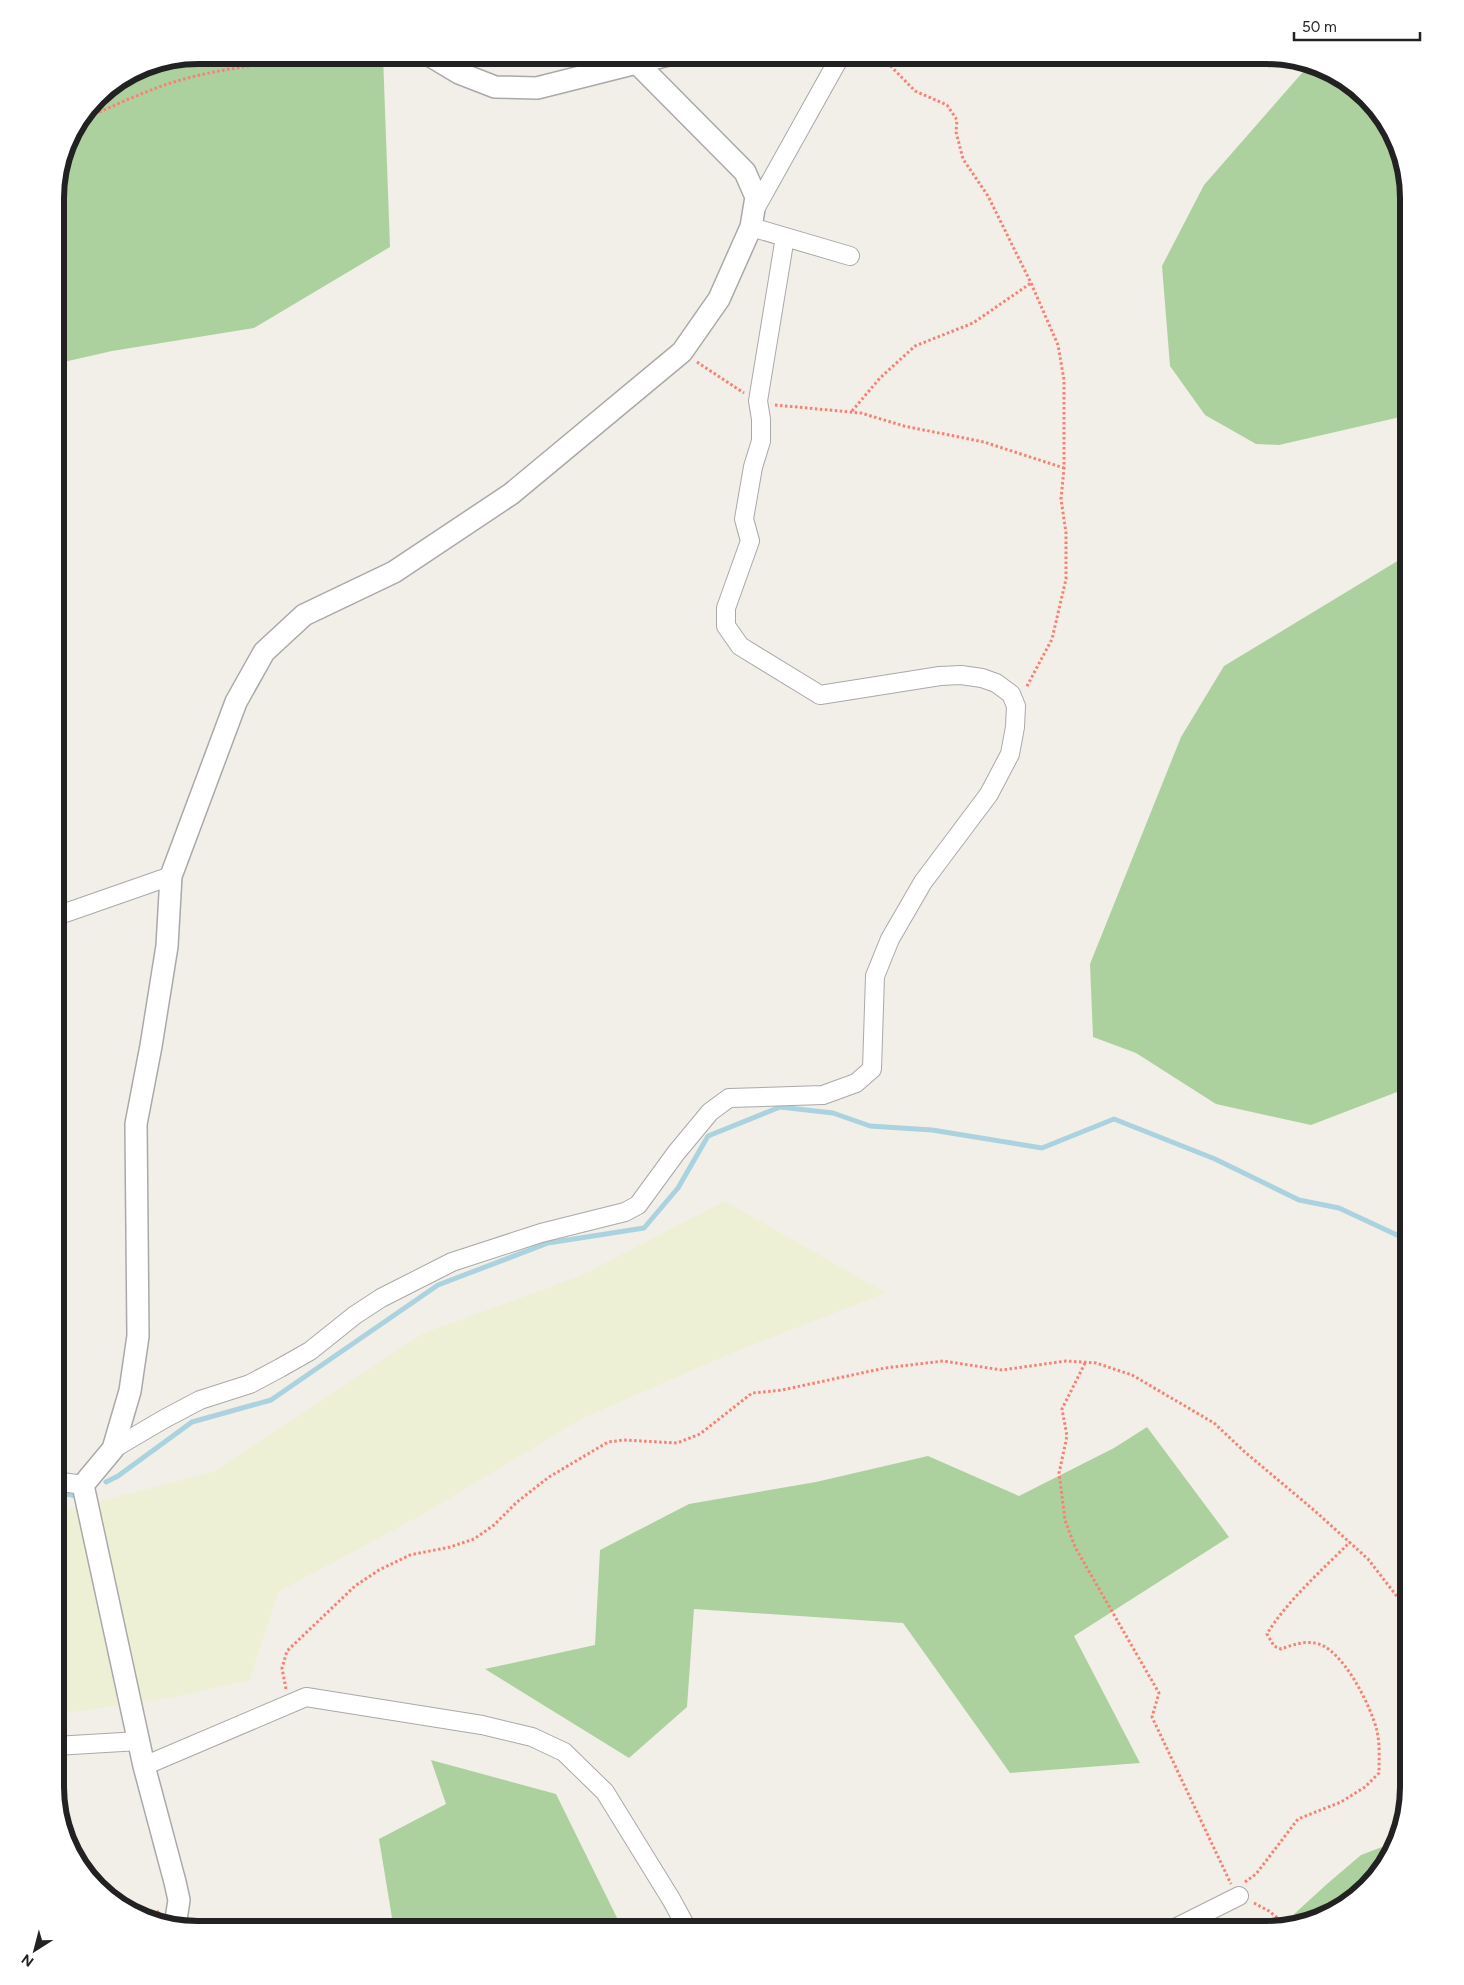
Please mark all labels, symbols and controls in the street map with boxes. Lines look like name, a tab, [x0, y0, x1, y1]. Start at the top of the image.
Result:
scale bar	[1294, 10, 1420, 42]
text: 50 m	[1302, 18, 1337, 36]
north arrow	[10, 1925, 60, 1975]
text: N	[18, 1950, 37, 1970]

